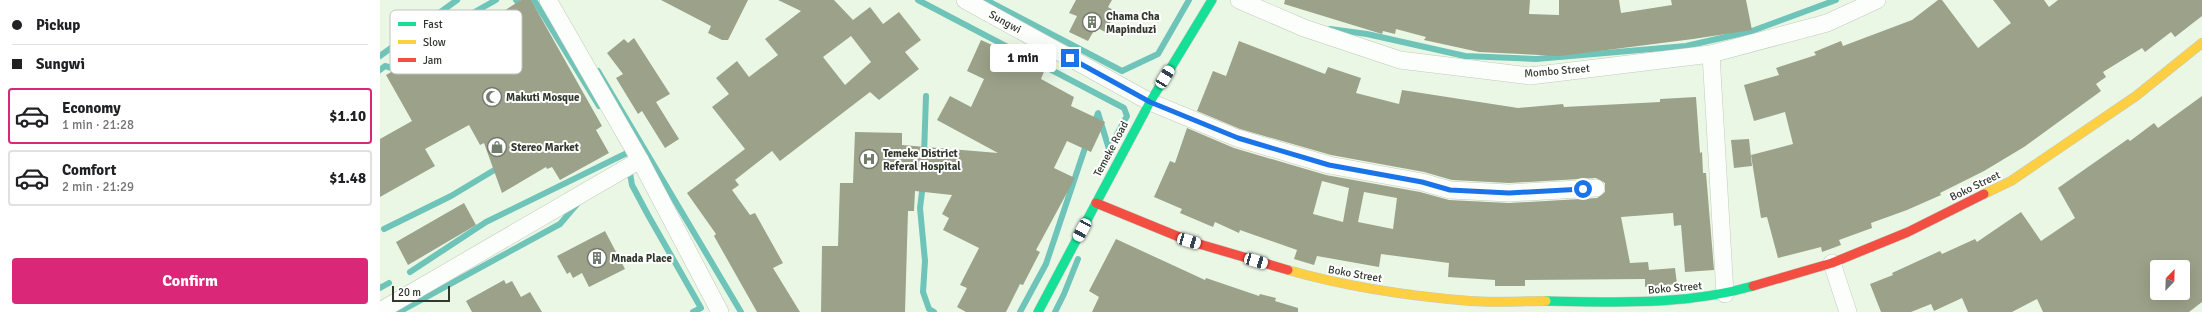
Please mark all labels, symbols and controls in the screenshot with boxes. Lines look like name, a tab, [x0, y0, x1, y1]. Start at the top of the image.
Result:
street label: Sungwi	[987, 8, 1023, 36]
legend	[390, 10, 522, 74]
place label: Chama Cha Mapinduzi	[1106, 10, 1160, 36]
building icon: Chama Cha Mapinduzi	[1081, 11, 1103, 33]
text: Pickup	[36, 16, 80, 34]
text: Fast	[423, 18, 443, 31]
text: Slow	[423, 36, 446, 49]
callout: 1 min	[990, 44, 1056, 72]
route end	[1061, 49, 1079, 67]
text: 1 min	[1007, 50, 1039, 66]
text: Jam	[423, 54, 442, 67]
text: Sungwi	[36, 55, 85, 73]
street label: Mombo Street	[1524, 62, 1591, 80]
car	[1154, 64, 1176, 90]
mosque icon: Makuti Mosque	[481, 86, 503, 108]
place label: Makuti Mosque	[506, 91, 580, 104]
icon: car	[14, 98, 50, 134]
text: Economy	[62, 99, 121, 117]
text: $1.10	[329, 107, 366, 125]
text: 1 min · 21:28	[62, 117, 134, 133]
street label: Temeke Road	[1091, 119, 1131, 179]
shop icon: Stereo Market	[486, 136, 508, 158]
place label: Stereo Market	[511, 141, 579, 154]
place label: Temeke District Referal Hospital	[883, 147, 961, 173]
hospital icon: Temeke District Referal Hospital	[858, 148, 880, 170]
icon: car	[14, 160, 50, 196]
text: Comfort	[62, 161, 116, 179]
street label: Boko Street	[1948, 168, 2002, 204]
text: $1.48	[329, 169, 366, 187]
text: 2 min · 21:29	[62, 179, 134, 195]
route start	[1574, 180, 1592, 198]
car	[1071, 217, 1093, 243]
car	[1176, 232, 1202, 250]
building icon: Mnada Place	[586, 247, 608, 269]
place label: Mnada Place	[611, 252, 672, 265]
car	[1243, 252, 1269, 270]
button: Confirm	[12, 258, 368, 304]
north arrow	[2150, 260, 2190, 300]
map controls	[2150, 260, 2190, 300]
street label: Boko Street	[1327, 263, 1383, 285]
street label: Boko Street	[1647, 279, 1703, 297]
scale bar	[392, 284, 450, 303]
text: 20 m	[398, 286, 421, 299]

